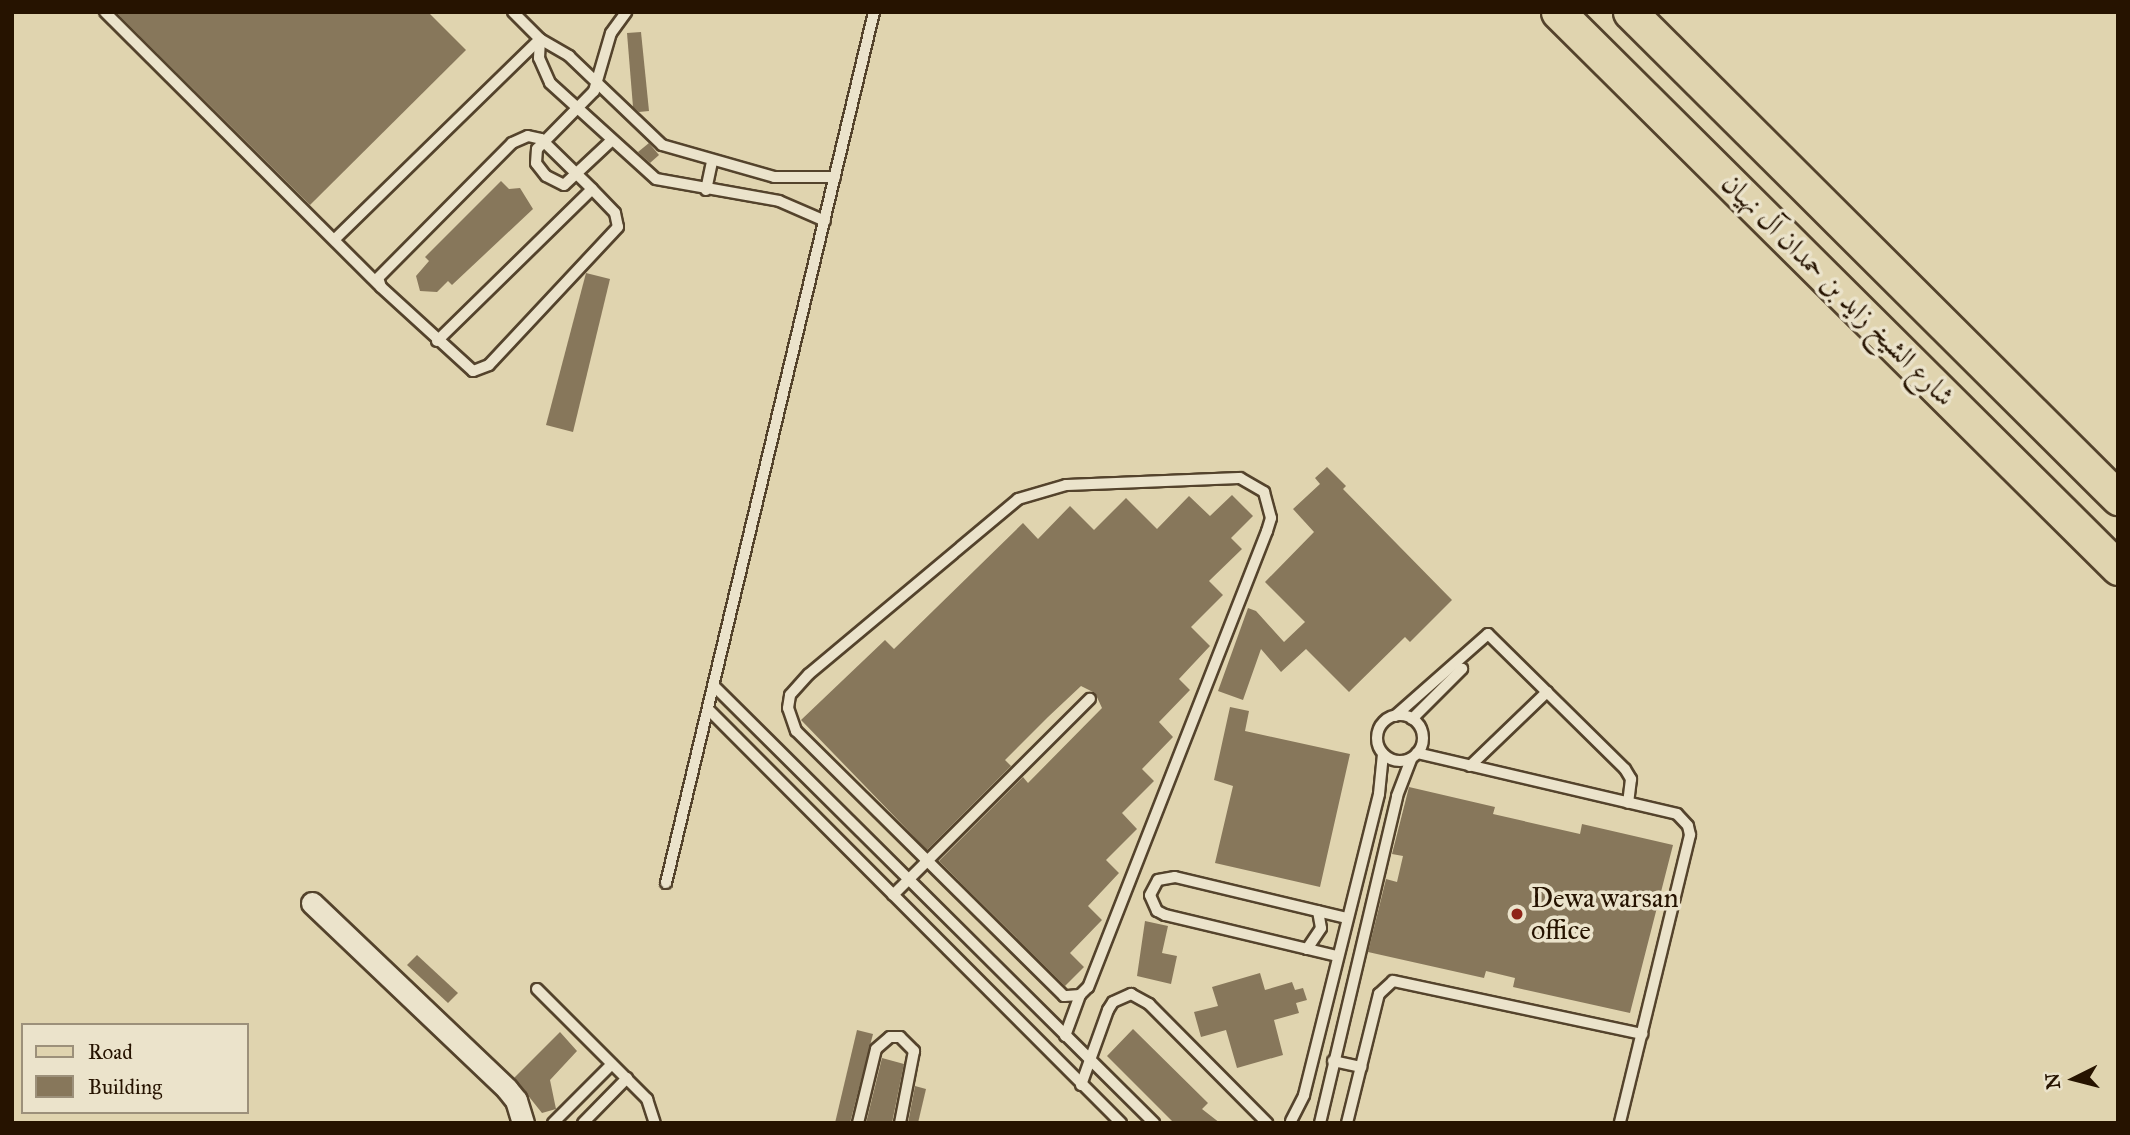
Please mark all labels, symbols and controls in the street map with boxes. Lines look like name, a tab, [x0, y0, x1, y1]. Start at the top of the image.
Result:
street label: شارع الشيخ زايد بن حمدان آل نهيان	[1715, 167, 1961, 413]
place label: Dewa warsan office	[1531, 881, 1679, 947]
marker: Dewa warsan office	[1509, 906, 1525, 922]
legend	[21, 1023, 248, 1114]
text: Road	[88, 1039, 133, 1065]
north arrow	[2039, 1044, 2109, 1114]
text: N	[2040, 1072, 2065, 1090]
text: Building	[88, 1074, 162, 1100]

